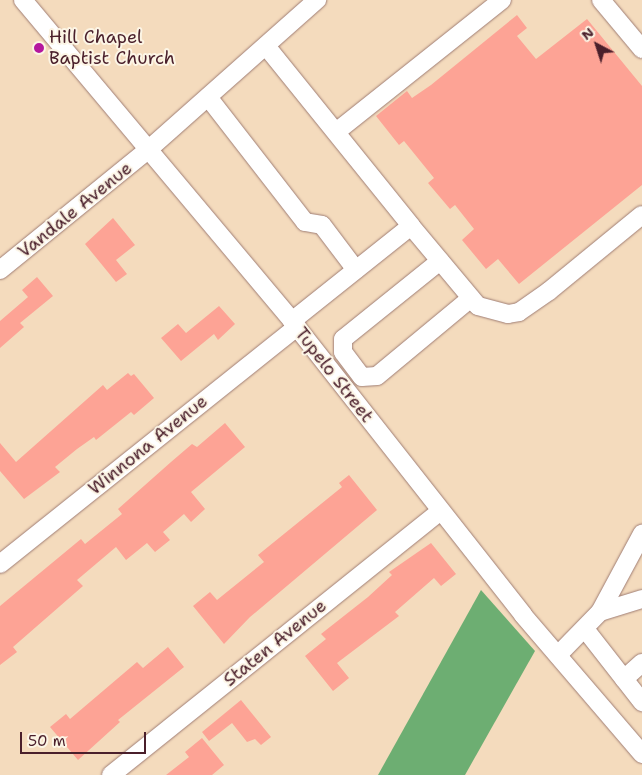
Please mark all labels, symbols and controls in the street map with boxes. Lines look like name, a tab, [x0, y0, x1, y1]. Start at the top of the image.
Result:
north arrow	[572, 20, 622, 70]
text: N	[577, 23, 597, 44]
place label: Hill Chapel Baptist Church	[49, 27, 175, 70]
marker: Hill Chapel Baptist Church	[33, 42, 45, 54]
street label: Vandale Avenue	[14, 157, 136, 263]
street label: Tupelo Street	[290, 323, 378, 427]
street label: Winnona Avenue	[84, 390, 212, 500]
street label: Staten Avenue	[219, 595, 331, 691]
scale bar	[22, 722, 149, 754]
text: 50 m	[28, 731, 66, 751]

